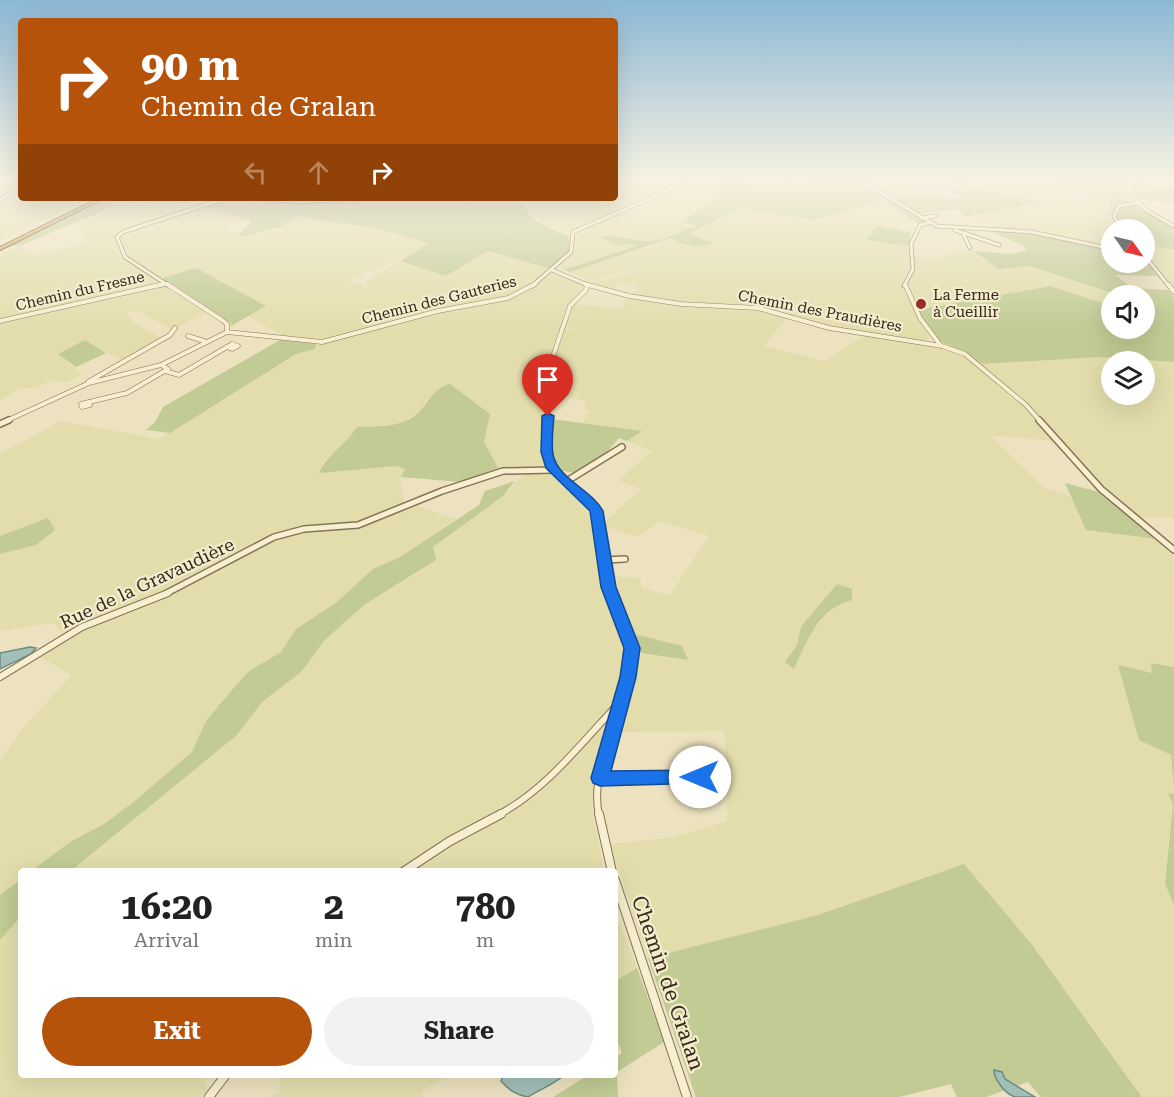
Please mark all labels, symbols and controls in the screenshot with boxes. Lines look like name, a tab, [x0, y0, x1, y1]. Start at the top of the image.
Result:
text: 90 m	[141, 41, 239, 90]
icon: right	[42, 42, 120, 120]
text: Chemin de Gralan	[141, 91, 376, 123]
icon: left	[239, 156, 272, 189]
icon: ahead	[302, 156, 335, 189]
icon: right	[365, 156, 398, 189]
north arrow	[1101, 219, 1155, 273]
map controls	[1101, 219, 1155, 405]
street label: Chemin du Fresne	[14, 267, 146, 315]
street label: Chemin des Gauteries	[360, 272, 518, 328]
button: sound	[1101, 285, 1155, 339]
street label: Chemin des Praudières	[737, 286, 903, 336]
place label: La Ferme à Cueillir	[933, 286, 999, 321]
marker: La Ferme à Cueillir	[914, 297, 928, 311]
button: layers	[1101, 351, 1155, 405]
pin	[522, 354, 573, 416]
icon: arrive	[531, 363, 564, 396]
street label: Rue de la Gravaudière	[57, 533, 237, 633]
position arrow	[668, 745, 732, 809]
text: 16:20	[121, 886, 212, 928]
text: 2	[324, 886, 344, 928]
text: 780	[455, 886, 515, 928]
street label: Chemin de Gralan	[627, 893, 709, 1074]
text: Arrival	[134, 928, 199, 952]
text: min	[315, 928, 352, 952]
text: m	[476, 928, 494, 952]
button: Exit	[42, 997, 312, 1066]
button: Share	[324, 997, 594, 1066]

